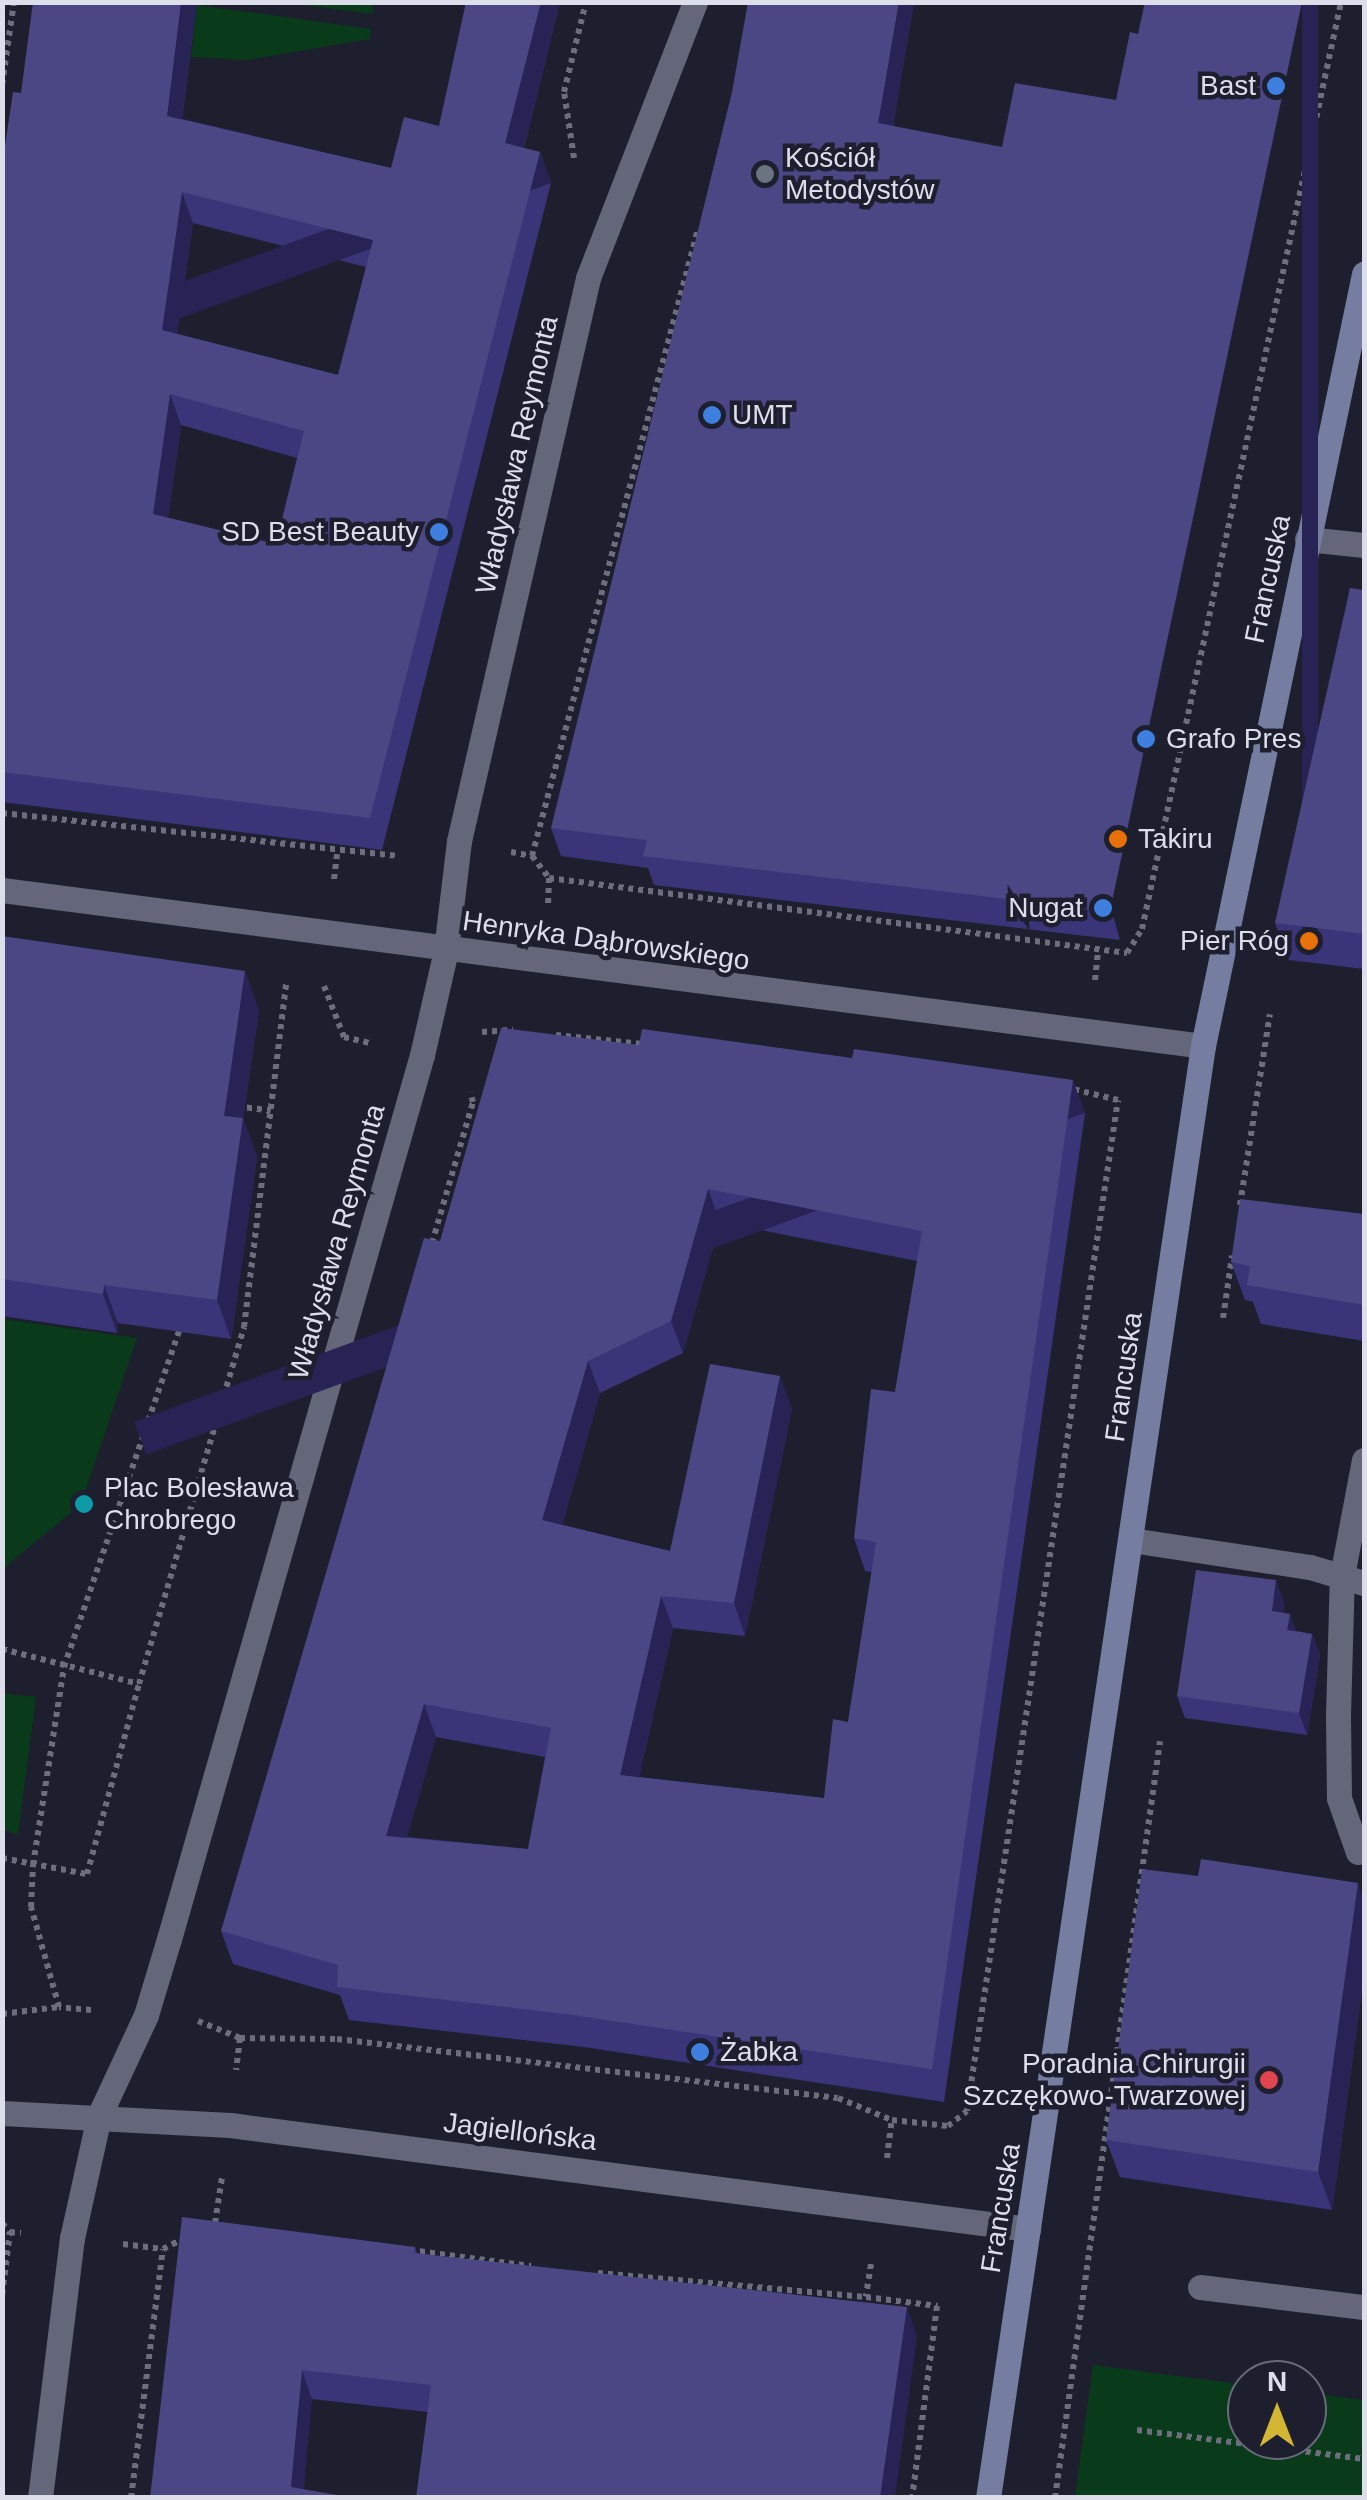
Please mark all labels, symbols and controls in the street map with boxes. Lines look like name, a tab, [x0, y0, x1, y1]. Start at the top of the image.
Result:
place label: Bast	[1200, 69, 1256, 103]
marker: Bast	[1265, 75, 1287, 97]
place label: Kościół Metodystów	[785, 141, 934, 207]
marker: Kościół Metodystów	[754, 163, 776, 185]
street label: Władysława Reymonta	[469, 312, 565, 598]
place label: UMT	[732, 398, 793, 432]
marker: UMT	[701, 404, 723, 426]
street label: Francuska	[1238, 512, 1298, 646]
place label: SD Best Beauty	[221, 515, 419, 549]
marker: SD Best Beauty	[428, 521, 450, 543]
place label: Grafo Pres	[1166, 722, 1301, 756]
marker: Grafo Pres	[1135, 728, 1157, 750]
place label: Takiru	[1138, 822, 1213, 856]
marker: Takiru	[1107, 828, 1129, 850]
place label: Nugat	[1008, 891, 1083, 925]
marker: Nugat	[1092, 897, 1114, 919]
street label: Henryka Dąbrowskiego	[460, 904, 752, 978]
place label: Pier Róg	[1180, 924, 1289, 958]
marker: Pier Róg	[1298, 930, 1320, 952]
street label: Władysława Reymonta	[282, 1100, 392, 1384]
street label: Francuska	[1098, 1310, 1150, 1444]
place label: Plac Bolesława Chrobrego	[104, 1471, 294, 1537]
marker: Plac Bolesława Chrobrego	[73, 1493, 95, 1515]
place label: Żabka	[720, 2035, 798, 2069]
marker: Żabka	[689, 2041, 711, 2063]
place label: Poradnia Chirurgii Szczękowo-Twarzowej	[963, 2047, 1246, 2113]
marker: Poradnia Chirurgii Szczękowo-Twarzowej	[1256, 2067, 1282, 2093]
street label: Jagiellońska	[441, 2106, 599, 2158]
street label: Francuska	[974, 2141, 1028, 2275]
north arrow	[1227, 2360, 1327, 2460]
text: N	[1267, 2366, 1287, 2397]

